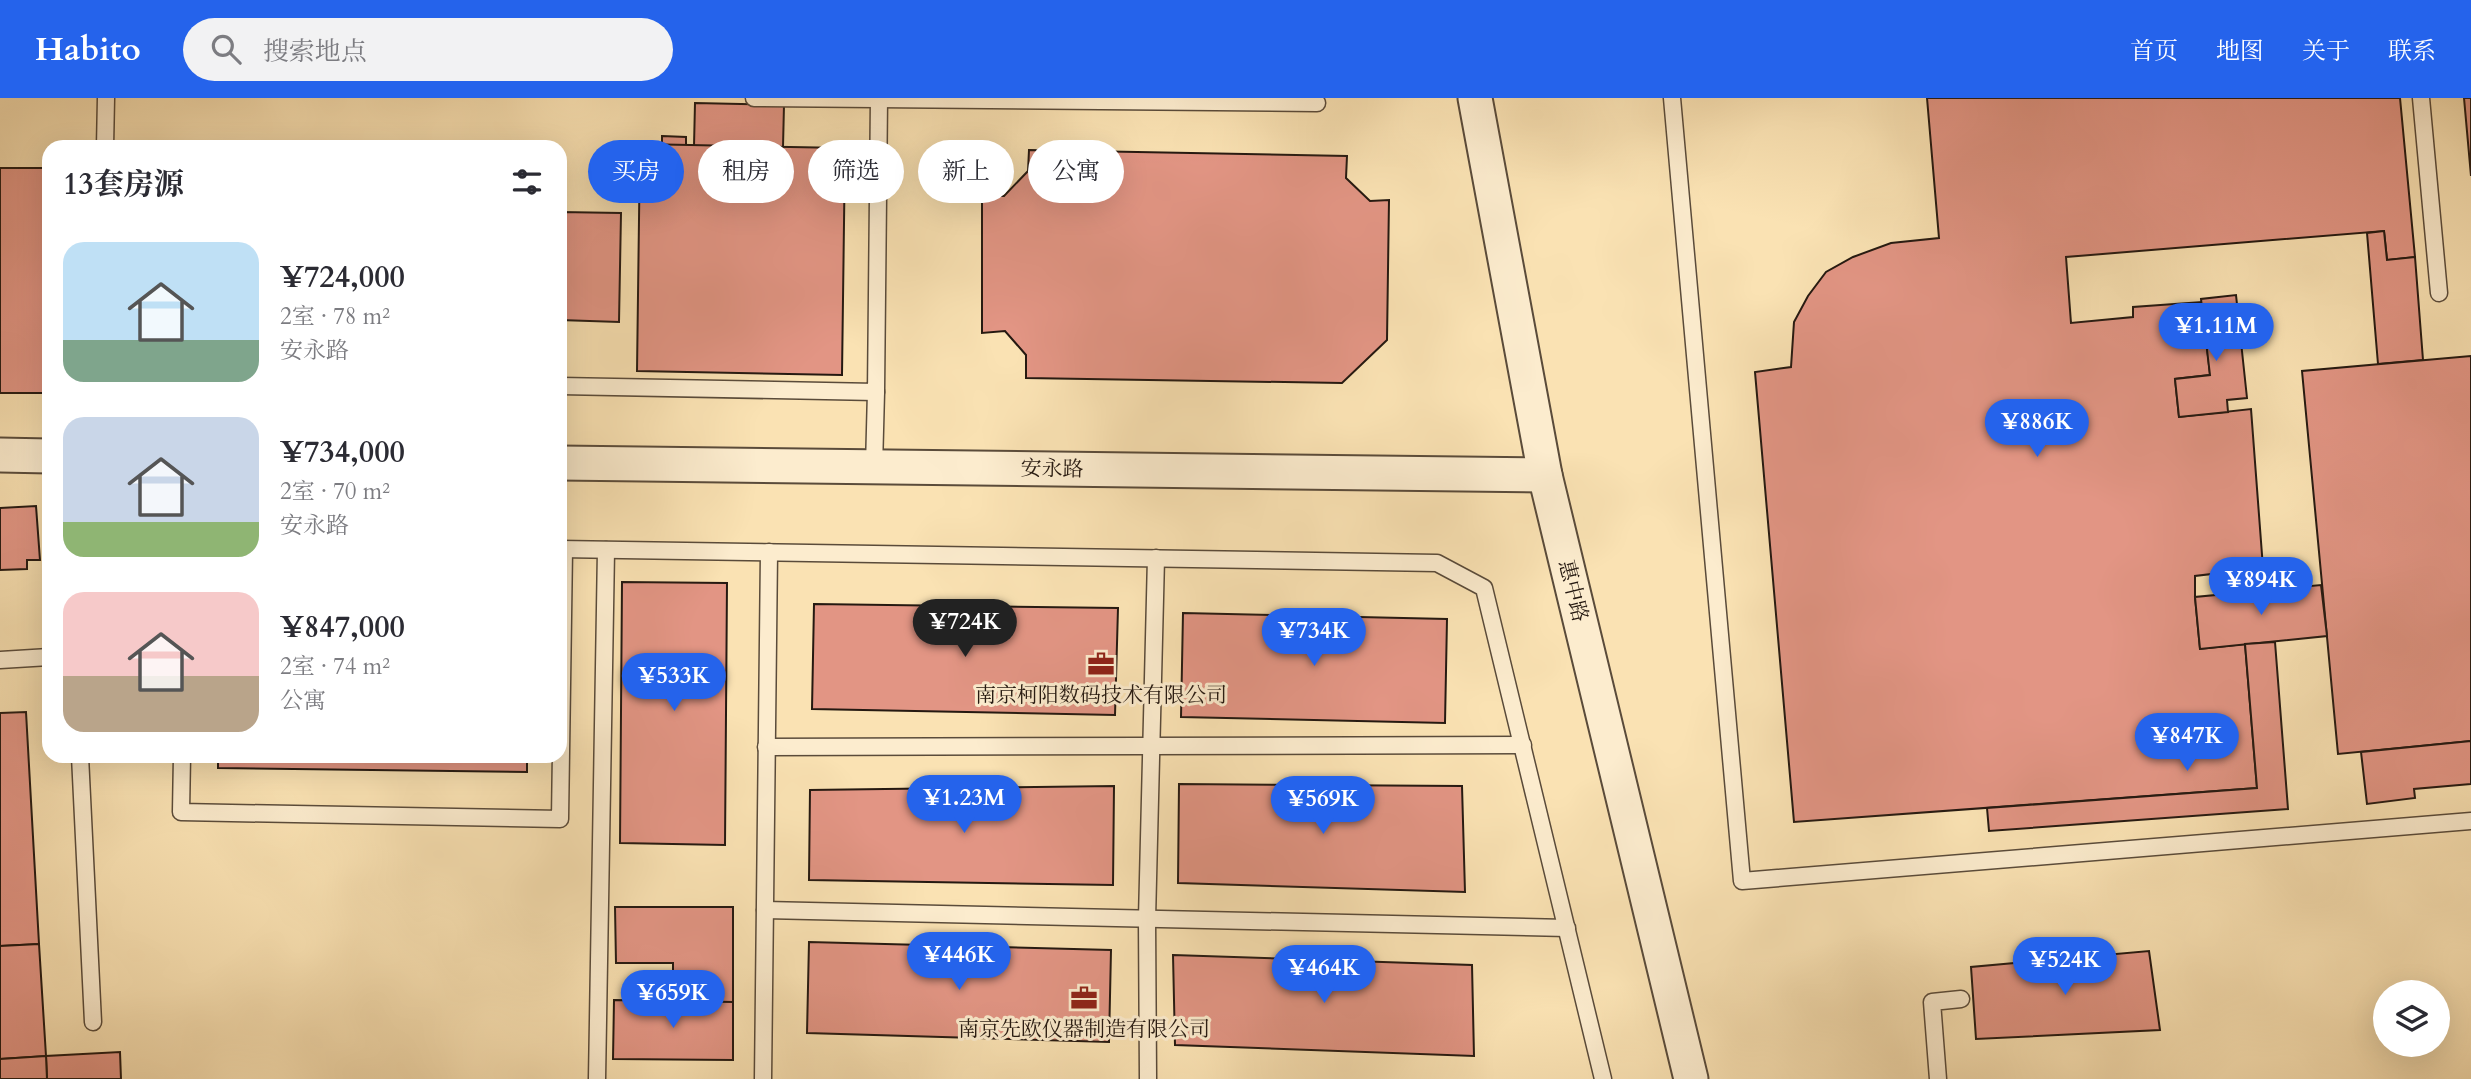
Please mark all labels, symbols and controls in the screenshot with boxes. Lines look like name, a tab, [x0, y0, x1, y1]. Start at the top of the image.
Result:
search box	[183, 18, 673, 81]
text: Habito	[35, 27, 141, 72]
icon: search	[207, 30, 245, 68]
text: 搜索地点	[263, 34, 367, 69]
text: 首页	[2130, 35, 2178, 68]
text: 地图	[2216, 35, 2264, 68]
text: 关于	[2302, 35, 2350, 68]
text: 联系	[2388, 35, 2436, 68]
chip: 买房	[588, 140, 684, 203]
chip: 租房	[698, 140, 794, 203]
chip: 筛选	[808, 140, 904, 203]
chip: 新上	[918, 140, 1014, 203]
chip: 公寓	[1028, 140, 1124, 203]
icon: filters	[508, 163, 546, 201]
text: 13套房源	[63, 164, 184, 205]
text: ¥724,000	[280, 257, 405, 298]
icon: home	[119, 270, 203, 354]
text: 2室 · 78 m²	[280, 301, 390, 332]
pin: ¥1.11M	[2159, 303, 2273, 363]
text: ¥1.11M	[2175, 310, 2257, 341]
text: 安永路	[280, 335, 349, 366]
pin: ¥886K	[1988, 400, 2086, 459]
text: ¥886K	[2001, 406, 2073, 437]
text: ¥734,000	[280, 432, 405, 473]
icon: home	[119, 445, 203, 529]
street label: 安永路	[1020, 454, 1084, 484]
text: 2室 · 70 m²	[280, 476, 390, 507]
text: 安永路	[280, 510, 349, 541]
street label: 惠中路	[1551, 557, 1595, 625]
pin: ¥894K	[2212, 558, 2310, 617]
text: ¥894K	[2225, 564, 2297, 595]
pin: ¥724K	[916, 600, 1014, 659]
text: ¥724K	[929, 606, 1001, 637]
text: ¥847,000	[280, 607, 405, 648]
pin: ¥734K	[1265, 608, 1363, 668]
text: ¥734K	[1278, 615, 1350, 646]
icon: home	[119, 620, 203, 704]
office icon: 南京柯阳数码技术有限公司	[1086, 649, 1116, 679]
text: 2室 · 74 m²	[280, 651, 390, 682]
pin: ¥533K	[625, 654, 723, 713]
text: ¥533K	[638, 660, 710, 691]
place label: 南京柯阳数码技术有限公司	[975, 681, 1227, 710]
text: 公寓	[280, 685, 326, 716]
pin: ¥847K	[2138, 714, 2236, 773]
text: ¥847K	[2151, 720, 2223, 751]
pin: ¥1.23M	[907, 776, 1021, 835]
pin: ¥569K	[1274, 776, 1372, 836]
text: ¥1.23M	[923, 782, 1005, 813]
text: ¥569K	[1287, 783, 1359, 814]
pin: ¥446K	[910, 932, 1008, 992]
pin: ¥524K	[2016, 937, 2114, 997]
text: ¥446K	[923, 939, 995, 970]
text: ¥524K	[2029, 944, 2101, 975]
pin: ¥464K	[1275, 946, 1373, 1005]
text: ¥464K	[1288, 952, 1360, 983]
pin: ¥659K	[624, 970, 722, 1030]
text: ¥659K	[637, 977, 709, 1008]
map controls	[2373, 980, 2450, 1057]
button: layers	[2373, 980, 2450, 1057]
office icon: 南京先欧仪器制造有限公司	[1069, 983, 1099, 1013]
place label: 南京先欧仪器制造有限公司	[958, 1015, 1210, 1044]

